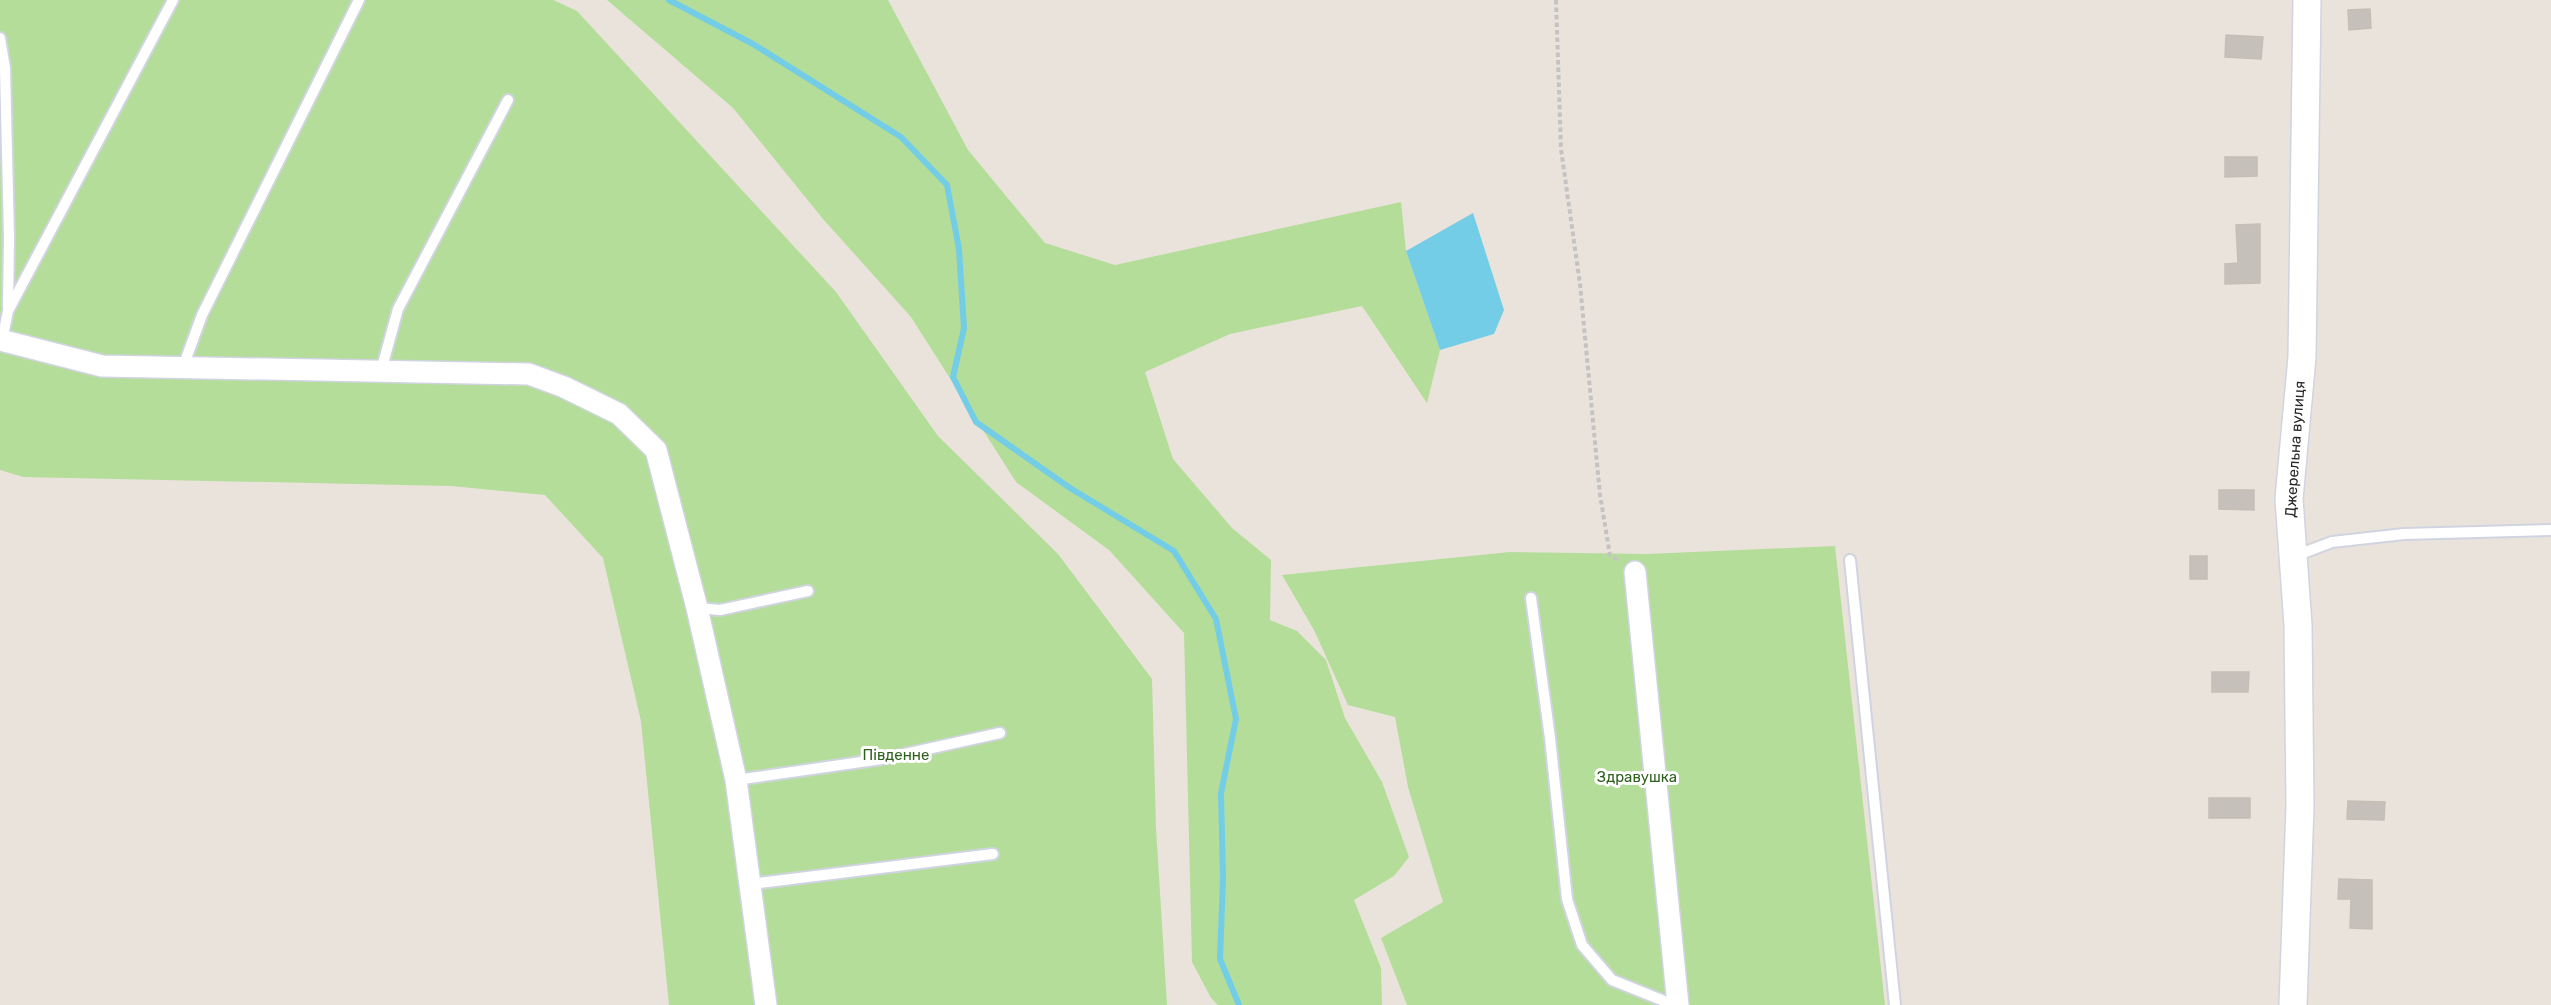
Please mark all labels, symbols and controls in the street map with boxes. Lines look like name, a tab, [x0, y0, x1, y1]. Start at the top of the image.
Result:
street label: Джерельна вулиця	[2281, 380, 2309, 518]
park label: Південне	[863, 746, 929, 764]
park label: Здравушка	[1597, 768, 1677, 786]

